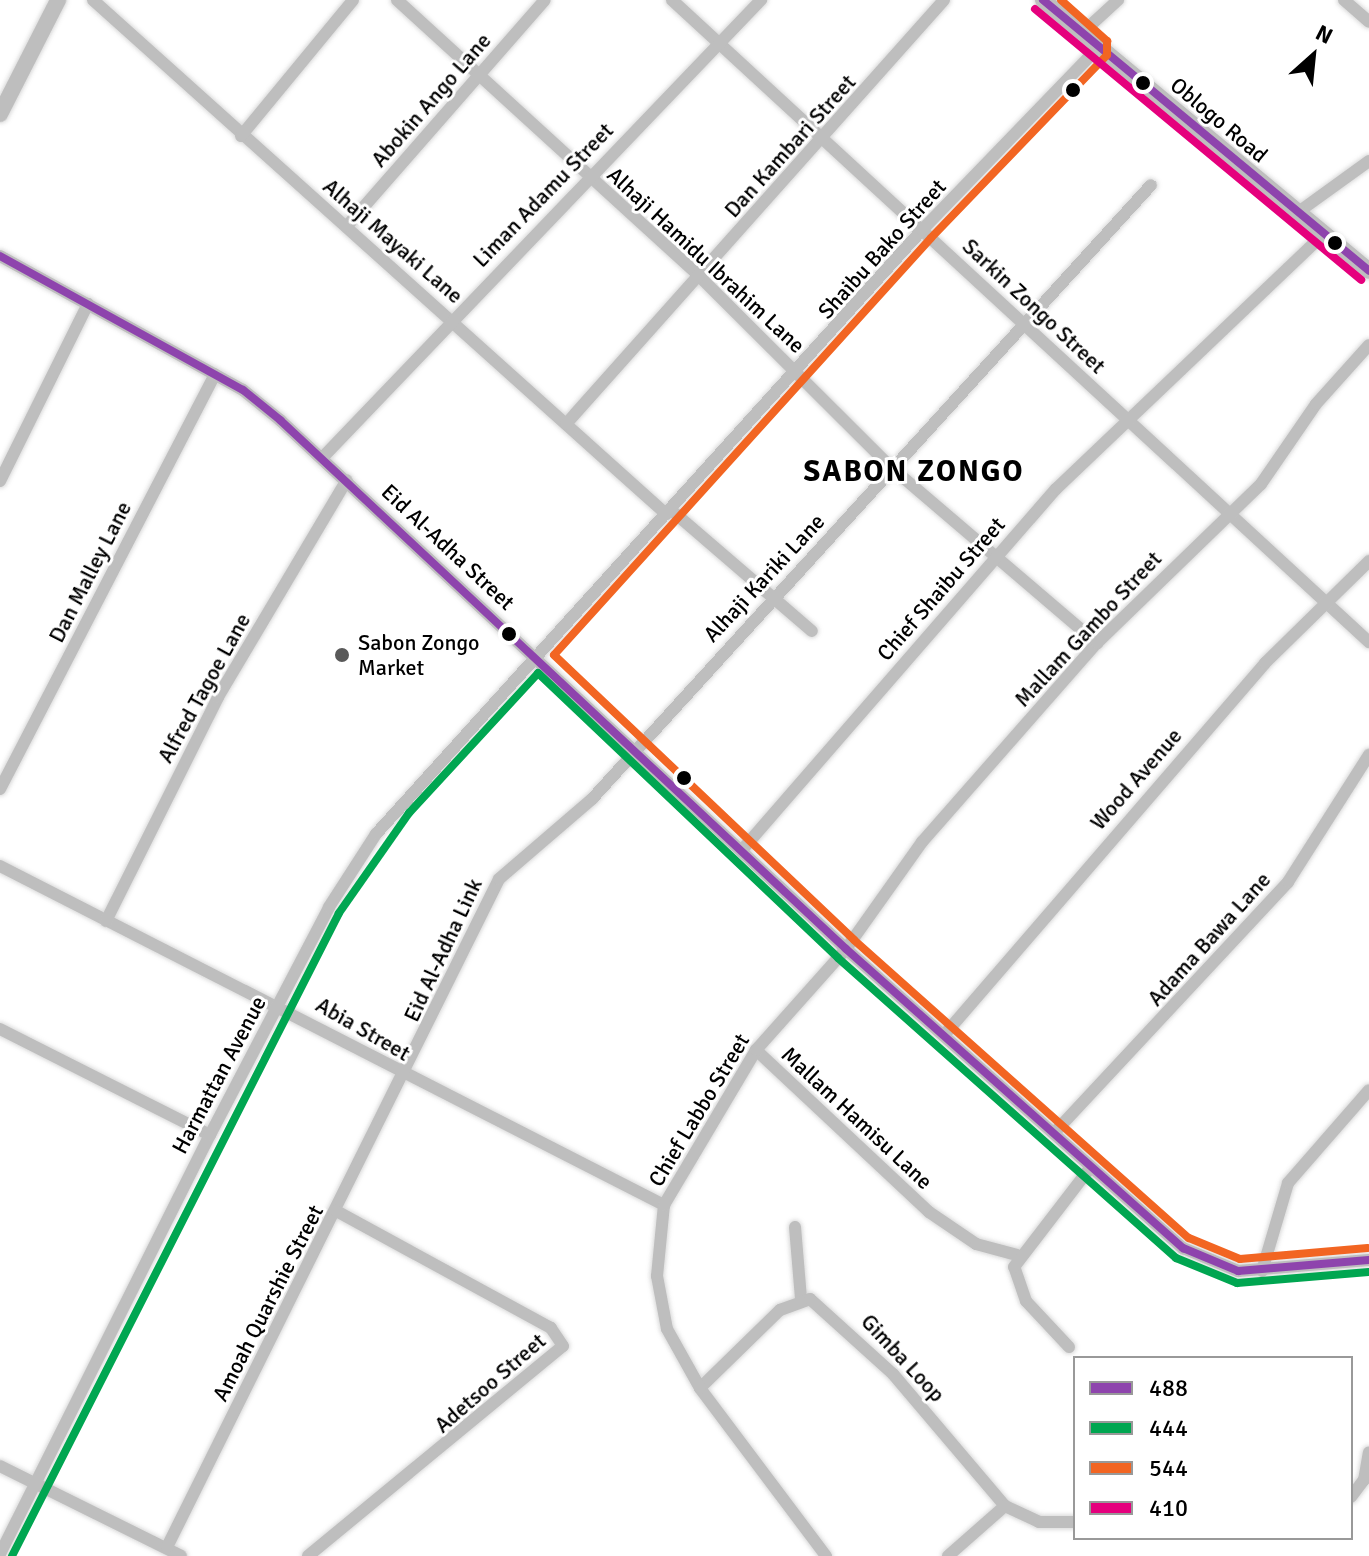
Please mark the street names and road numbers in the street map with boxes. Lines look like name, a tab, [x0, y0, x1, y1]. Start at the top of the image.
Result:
street label: Abokin Ango Lane	[366, 28, 496, 172]
street label: Dan Kambari Street	[719, 69, 861, 223]
street label: Oblogo Road	[1165, 72, 1273, 168]
street label: Liman Adamu Street	[467, 117, 619, 273]
street label: Alhaji Hamidu Ibrahim Lane	[602, 161, 810, 359]
street label: Alhaji Mayaki Lane	[318, 173, 468, 309]
street label: Shaibu Bako Street	[812, 174, 952, 324]
street label: Sarkin Zongo Street	[957, 233, 1111, 379]
street label: Eid Al-Adha Street	[376, 479, 520, 615]
street label: Dan Malley Lane	[43, 497, 137, 647]
street label: Alhaji Kariki Lane	[698, 508, 830, 648]
street label: Chief Shaibu Street	[871, 512, 1011, 666]
street label: Mallam Gambo Street	[1009, 546, 1167, 712]
street label: Alfred Tagoe Lane	[152, 609, 256, 767]
street label: Wood Avenue	[1085, 723, 1187, 835]
street label: Adama Bawa Lane	[1142, 867, 1276, 1011]
street label: Eid Al-Adha Link	[398, 874, 488, 1026]
street label: Abia Street	[311, 991, 415, 1067]
street label: Harmattan Avenue	[166, 992, 272, 1158]
street label: Chief Labbo Street	[643, 1029, 755, 1191]
street label: Mallam Hamisu Lane	[776, 1041, 938, 1195]
street label: Amoah Quarshie Street	[207, 1200, 329, 1406]
street label: Gimba Loop	[856, 1309, 950, 1407]
street label: Adetsoo Street	[429, 1328, 551, 1438]

